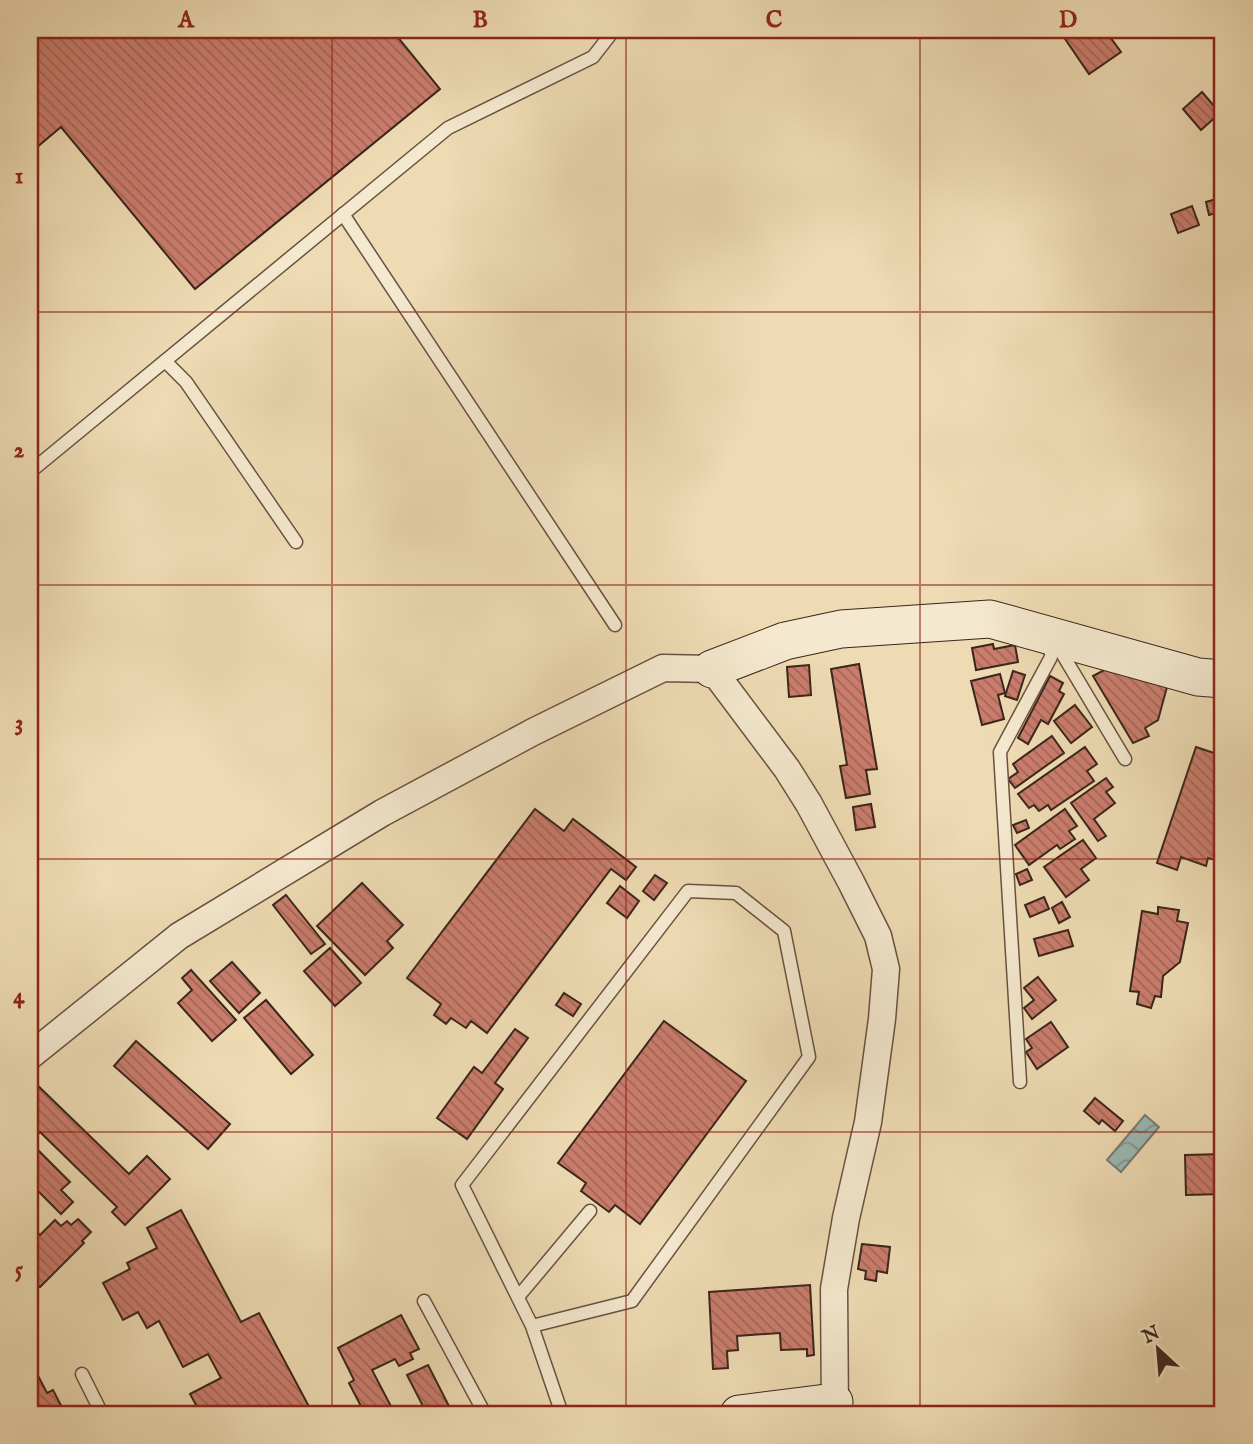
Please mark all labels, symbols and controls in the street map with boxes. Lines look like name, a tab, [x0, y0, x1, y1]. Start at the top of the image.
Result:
text: A	[177, 6, 195, 35]
text: B	[472, 6, 488, 35]
text: C	[766, 6, 783, 35]
text: D	[1059, 6, 1077, 35]
text: 1	[15, 162, 23, 191]
text: 2	[14, 436, 25, 465]
text: 3	[15, 709, 23, 738]
text: 4	[13, 982, 25, 1011]
text: 5	[15, 1256, 24, 1285]
north arrow	[1124, 1314, 1194, 1384]
text: N	[1138, 1321, 1165, 1350]

